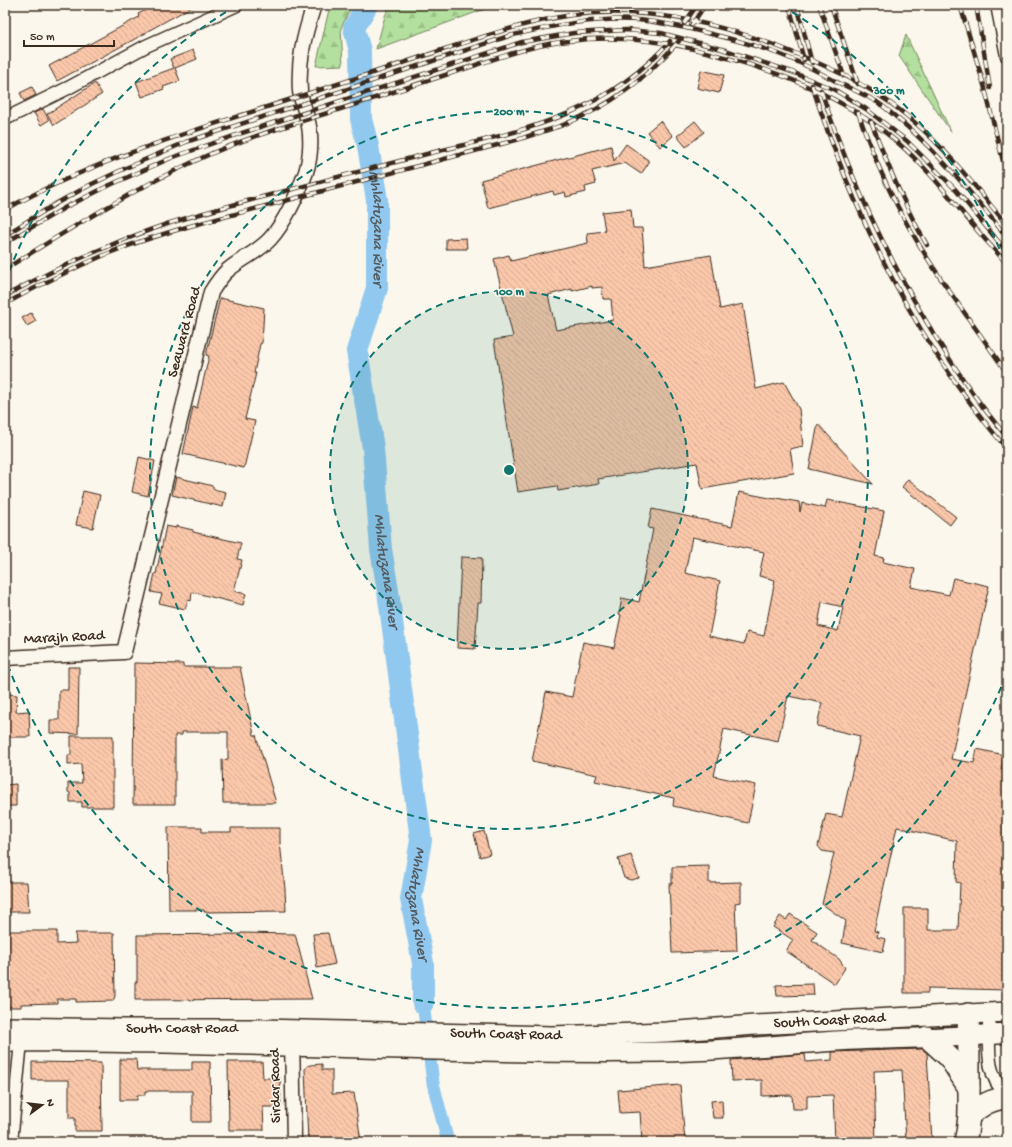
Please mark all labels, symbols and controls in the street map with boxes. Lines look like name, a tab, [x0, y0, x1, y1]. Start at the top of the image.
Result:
scale bar	[24, 22, 114, 48]
text: 50 m	[30, 31, 55, 45]
text: 300 m	[872, 85, 905, 99]
text: 200 m	[494, 106, 525, 120]
water label: Mhlatuzana River	[363, 169, 387, 289]
street label: Seaward Road	[164, 283, 206, 379]
text: 100 m	[493, 286, 524, 300]
centre of rings	[502, 463, 516, 477]
water label: Mhlatuzana River	[369, 513, 403, 633]
street label: Marajh Road	[23, 627, 106, 649]
water label: Mhlatuzana River	[401, 845, 432, 965]
street label: South Coast Road	[773, 1009, 887, 1033]
street label: South Coast Road	[126, 1020, 239, 1038]
street label: South Coast Road	[450, 1025, 563, 1045]
street label: Sirdar Road	[266, 1048, 286, 1123]
north arrow	[22, 1085, 62, 1125]
text: N	[43, 1098, 56, 1108]

